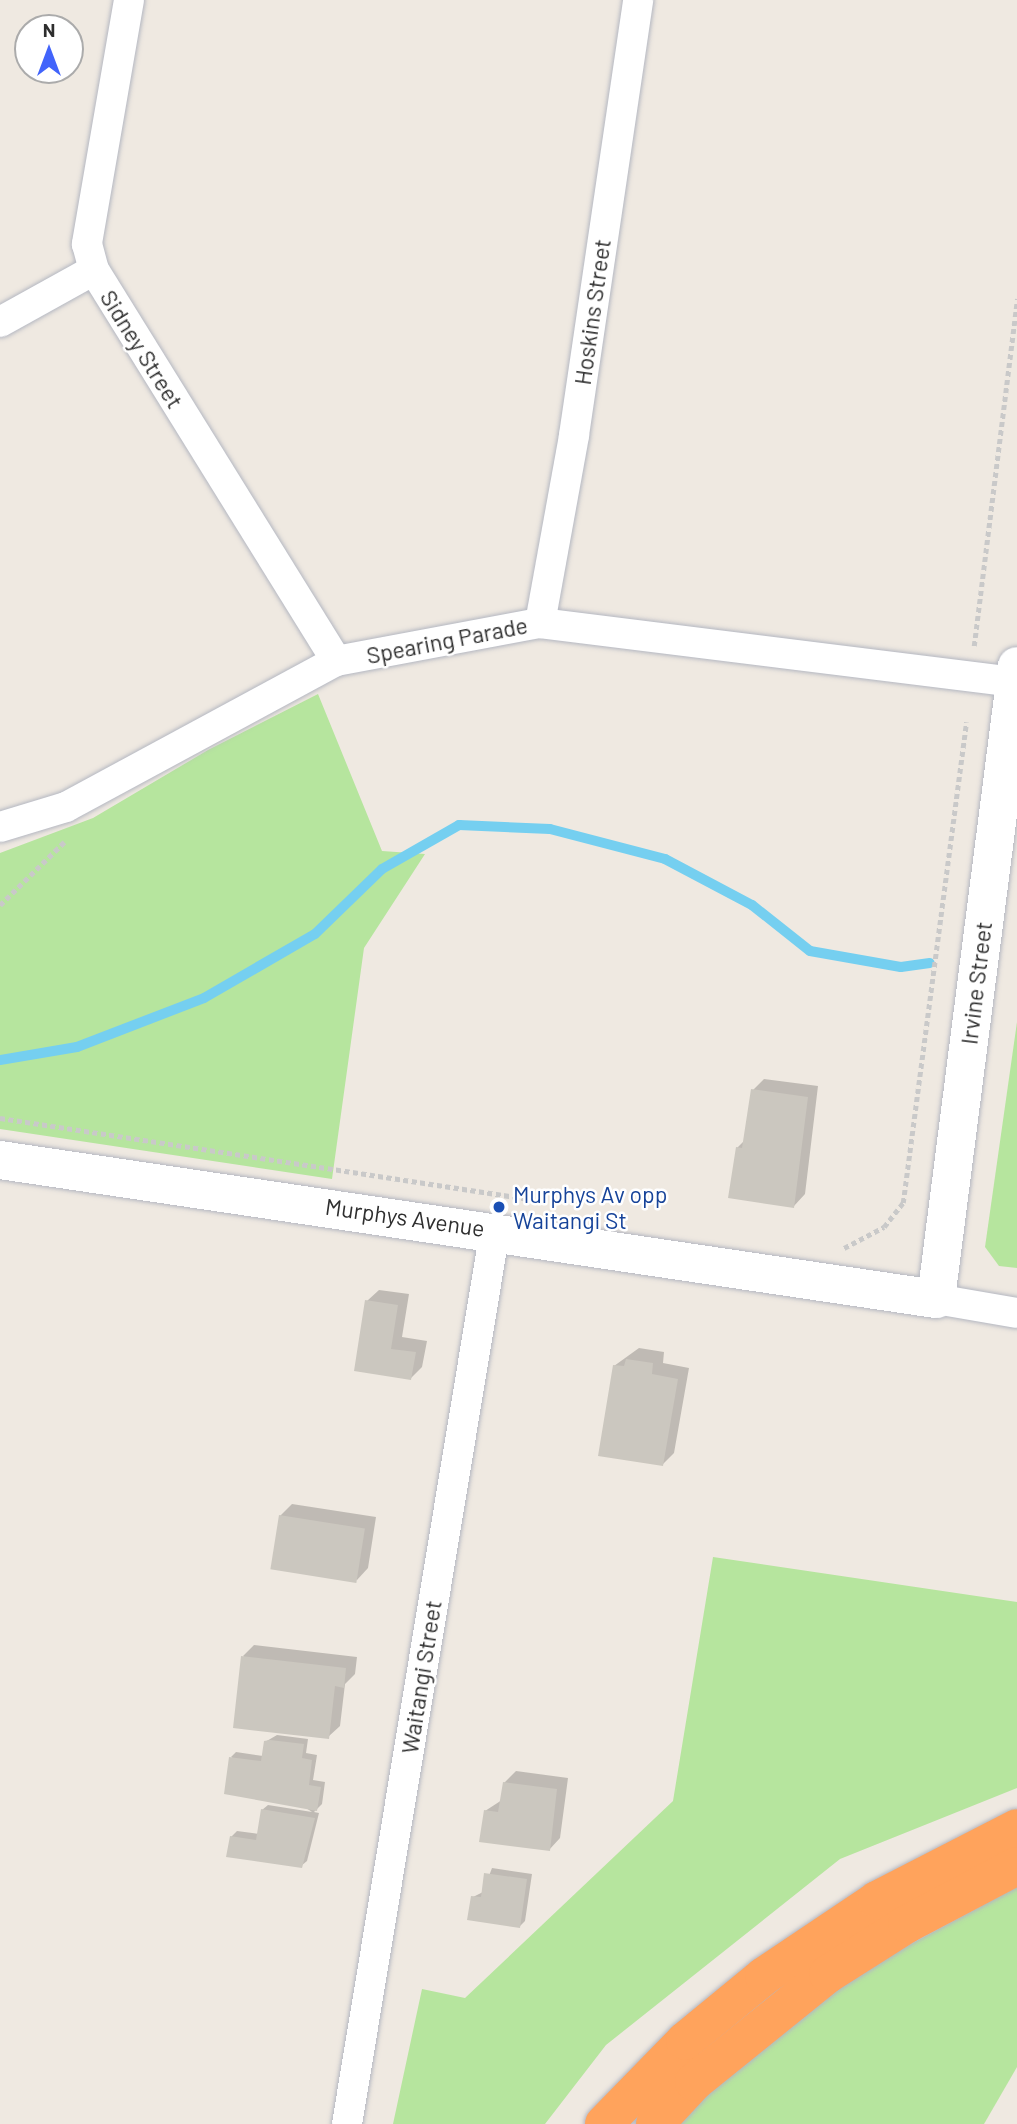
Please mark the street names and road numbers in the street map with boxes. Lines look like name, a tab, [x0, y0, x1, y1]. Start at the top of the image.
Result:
street label: Hoskins Street	[568, 237, 616, 387]
street label: Sidney Street	[95, 285, 189, 413]
street label: Spearing Parade	[364, 611, 530, 669]
street label: Irvine Street	[955, 920, 997, 1046]
street label: Murphys Avenue	[324, 1192, 486, 1242]
street label: Waitangi Street	[395, 1598, 447, 1756]

